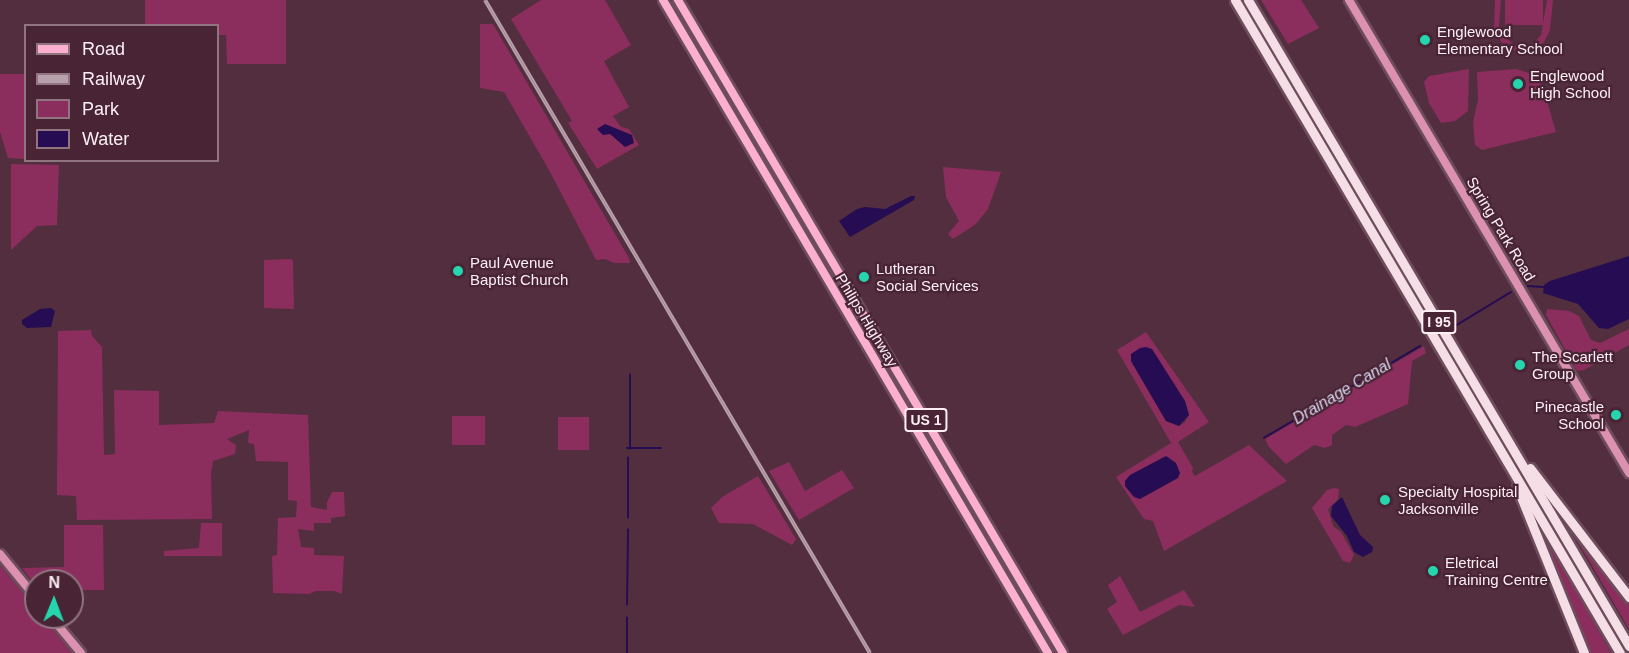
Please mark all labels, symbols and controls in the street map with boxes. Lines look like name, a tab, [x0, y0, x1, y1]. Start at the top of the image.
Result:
place label: Englewood Elementary School	[1437, 22, 1563, 57]
legend	[24, 24, 219, 162]
marker: Englewood Elementary School	[1418, 33, 1432, 47]
text: Road	[82, 39, 125, 59]
place label: Englewood High School	[1530, 66, 1611, 101]
text: Railway	[82, 69, 145, 89]
marker: Englewood High School	[1511, 77, 1525, 91]
text: Park	[82, 99, 119, 119]
text: Water	[82, 129, 129, 149]
street label: Spring Park Road	[1463, 174, 1539, 284]
place label: Paul Avenue Baptist Church	[470, 253, 568, 288]
place label: Lutheran Social Services	[876, 259, 979, 294]
marker: Paul Avenue Baptist Church	[451, 264, 465, 278]
street label: Philips Highway	[832, 270, 902, 370]
marker: Lutheran Social Services	[857, 270, 871, 284]
road number: I 95	[1421, 311, 1457, 333]
place label: The Scarlett Group	[1532, 347, 1613, 382]
water label: Drainage Canal	[1289, 355, 1395, 429]
marker: The Scarlett Group	[1513, 358, 1527, 372]
place label: Pinecastle School	[1535, 397, 1604, 432]
marker: Pinecastle School	[1609, 408, 1623, 422]
road number: US 1	[904, 409, 948, 431]
place label: Specialty Hospital Jacksonville	[1398, 482, 1517, 517]
marker: Specialty Hospital Jacksonville	[1376, 491, 1394, 509]
place label: Eletrical Training Centre	[1445, 553, 1548, 588]
marker: Eletrical Training Centre	[1426, 564, 1440, 578]
north arrow	[24, 569, 84, 629]
text: N	[48, 574, 60, 591]

